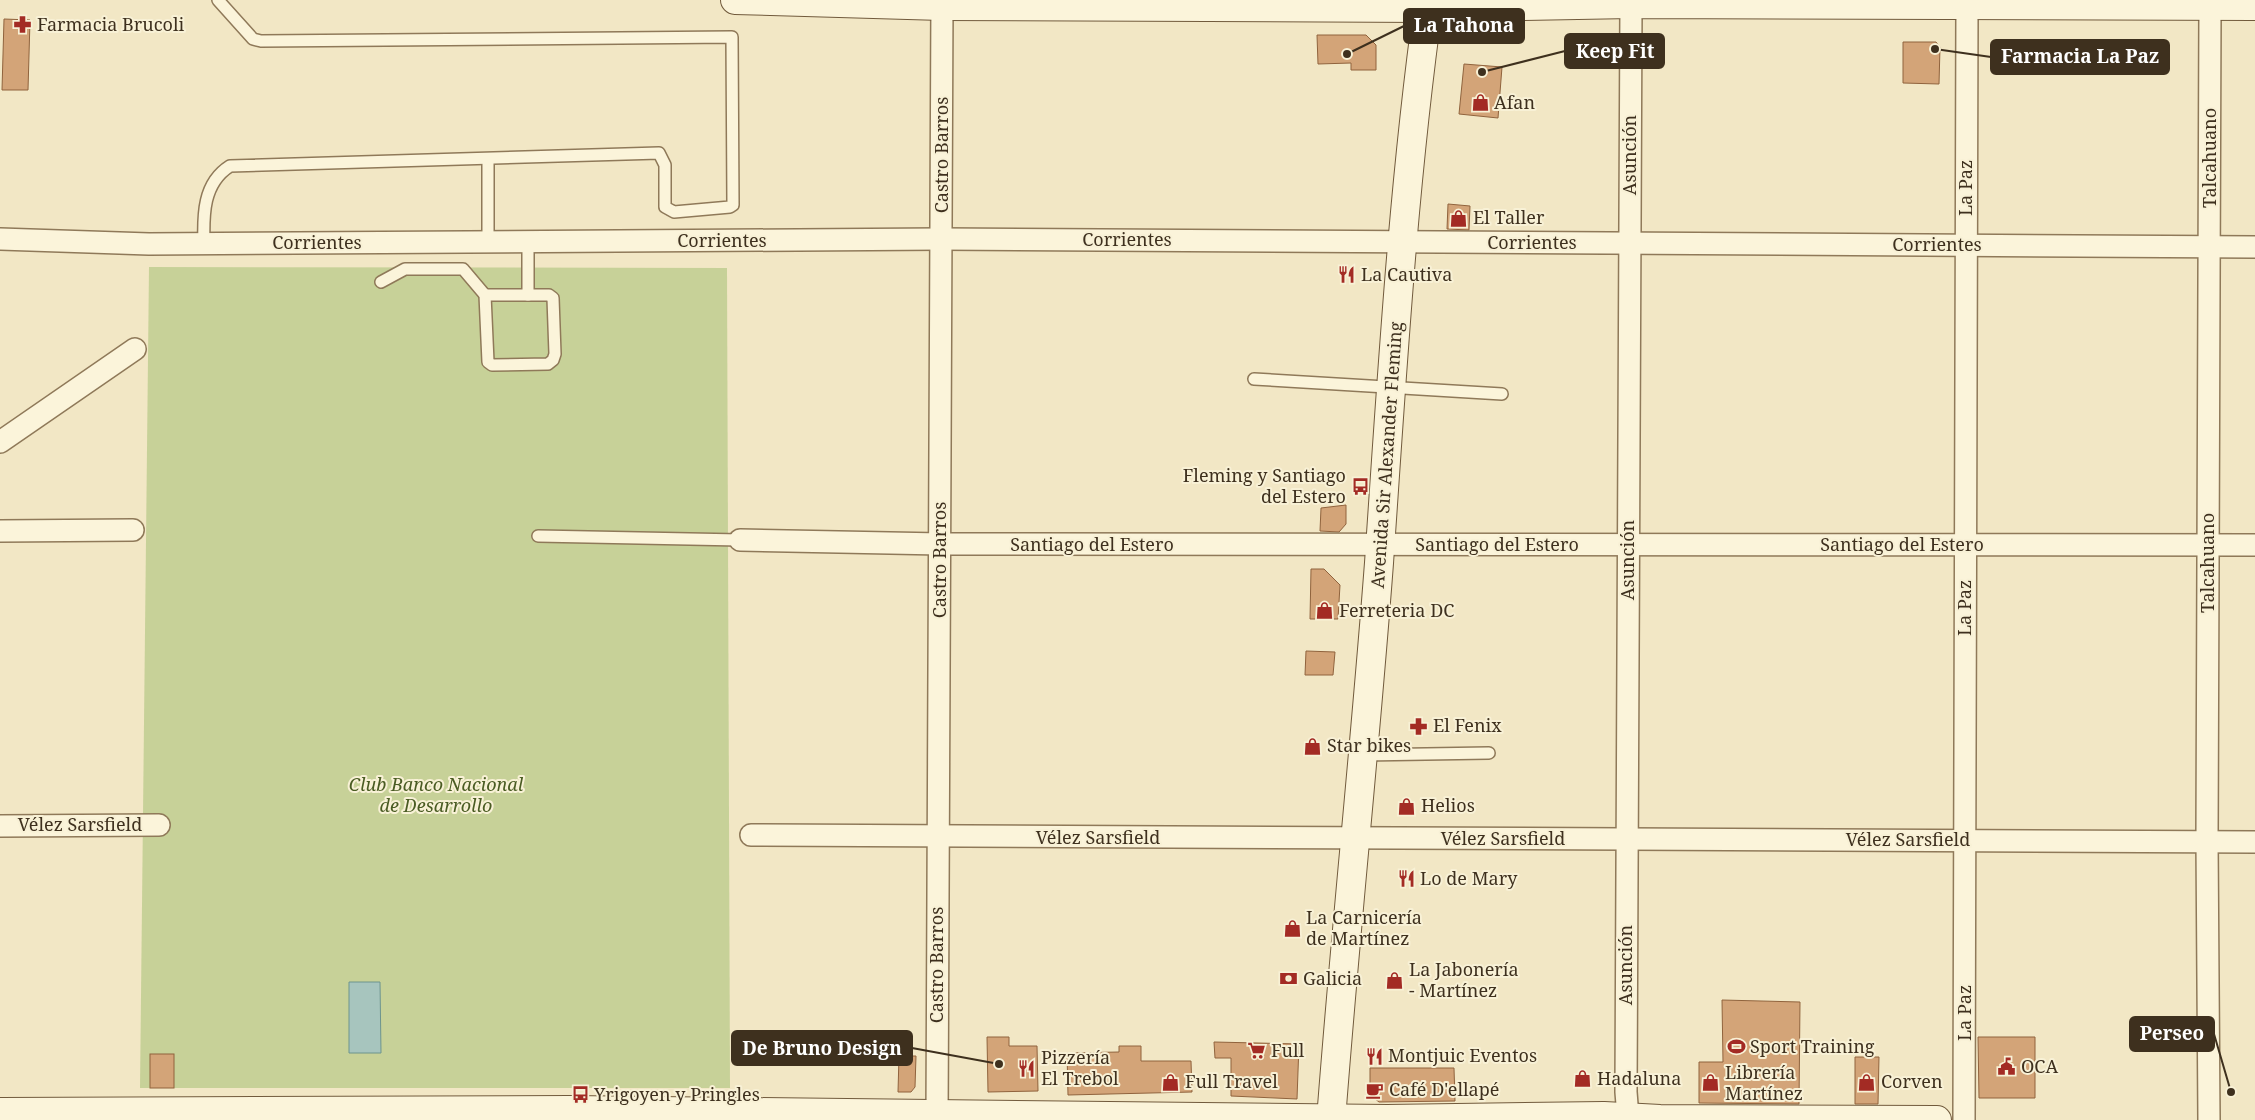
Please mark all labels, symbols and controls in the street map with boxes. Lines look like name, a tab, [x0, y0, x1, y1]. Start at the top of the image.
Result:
callout: La Tahona	[1404, 9, 1524, 43]
place label: Farmacia Brucoli	[37, 12, 185, 36]
text: La Tahona	[1414, 12, 1514, 38]
pharmacy icon: Farmacia Brucoli	[13, 15, 33, 35]
callout: Keep Fit	[1565, 34, 1664, 68]
text: Keep Fit	[1576, 38, 1655, 64]
callout: Farmacia La Paz	[1991, 40, 2169, 74]
text: Farmacia La Paz	[2001, 43, 2159, 69]
place label: Afan	[1494, 90, 1535, 114]
shop icon: Afan	[1470, 93, 1490, 113]
street label: Castro Barros	[929, 97, 953, 213]
street label: Talcahuano	[2197, 108, 2221, 208]
street label: Asunción	[1617, 114, 1641, 195]
street label: La Paz	[1953, 160, 1977, 216]
place label: El Taller	[1473, 205, 1545, 229]
shop icon: El Taller	[1449, 208, 1469, 228]
street label: Corrientes	[1082, 227, 1172, 251]
street label: Corrientes	[677, 228, 767, 252]
street label: Corrientes	[272, 230, 362, 254]
street label: Corrientes	[1487, 230, 1577, 254]
street label: Corrientes	[1892, 232, 1982, 256]
place label: La Cautiva	[1361, 262, 1452, 286]
restaurant icon: La Cautiva	[1337, 265, 1357, 285]
street label: Avenida Sir Alexander Fleming	[1365, 320, 1407, 589]
place label: Fleming y Santiago del Estero	[1183, 463, 1346, 508]
bus stop icon: Fleming y Santiago del Estero	[1350, 476, 1370, 496]
street label: Castro Barros	[927, 502, 951, 618]
street label: Talcahuano	[2195, 513, 2219, 613]
street label: Asunción	[1615, 519, 1639, 600]
street label: Santiago del Estero	[1010, 532, 1174, 556]
street label: Santiago del Estero	[1415, 532, 1579, 556]
street label: Santiago del Estero	[1820, 532, 1984, 556]
street label: La Paz	[1952, 580, 1976, 636]
place label: Ferreteria DC	[1339, 598, 1454, 622]
shop icon: Ferreteria DC	[1315, 601, 1335, 621]
place label: El Fenix	[1433, 713, 1502, 737]
pharmacy icon: El Fenix	[1409, 716, 1429, 736]
place label: Star bikes	[1327, 733, 1411, 757]
shop icon: Star bikes	[1303, 736, 1323, 756]
park label: Club Banco Nacional de Desarrollo	[349, 772, 524, 817]
place label: Helios	[1421, 793, 1475, 817]
shop icon: Helios	[1397, 796, 1417, 816]
street label: Vélez Sarsfield	[18, 812, 142, 836]
street label: Vélez Sarsfield	[1036, 825, 1160, 849]
street label: Vélez Sarsfield	[1441, 826, 1565, 850]
street label: Vélez Sarsfield	[1846, 827, 1970, 851]
place label: Lo de Mary	[1420, 866, 1518, 890]
restaurant icon: Lo de Mary	[1396, 869, 1416, 889]
place label: La Carnicería de Martínez	[1306, 905, 1422, 950]
street label: Castro Barros	[924, 907, 948, 1023]
shop icon: La Carnicería de Martínez	[1282, 918, 1302, 938]
street label: Asunción	[1613, 924, 1637, 1005]
place label: La Jabonería - Martínez	[1409, 957, 1519, 1002]
place label: Galicia	[1303, 966, 1362, 990]
bank icon: Galicia	[1279, 969, 1299, 989]
shop icon: La Jabonería - Martínez	[1385, 970, 1405, 990]
street label: La Paz	[1952, 985, 1976, 1041]
callout: Perseo	[2130, 1017, 2214, 1051]
text: Perseo	[2140, 1020, 2204, 1046]
callout: De Bruno Design	[732, 1031, 912, 1065]
place label: Sport Training	[1750, 1034, 1875, 1058]
text: De Bruno Design	[742, 1035, 902, 1061]
sports icon: Sport Training	[1726, 1037, 1746, 1057]
place label: Full	[1271, 1038, 1305, 1062]
supermarket icon: Full	[1247, 1041, 1267, 1061]
place label: Montjuic Eventos	[1388, 1043, 1537, 1067]
place label: Pizzería El Trebol	[1041, 1045, 1119, 1090]
restaurant icon: Montjuic Eventos	[1364, 1046, 1384, 1066]
place label: OCA	[2021, 1054, 2058, 1078]
public building icon: OCA	[1997, 1057, 2017, 1077]
restaurant icon: Pizzería El Trebol	[1017, 1058, 1037, 1078]
place label: Librería Martínez	[1725, 1060, 1803, 1105]
place label: Hadaluna	[1597, 1066, 1681, 1090]
place label: Full Travel	[1185, 1069, 1278, 1093]
shop icon: Hadaluna	[1573, 1069, 1593, 1089]
place label: Corven	[1881, 1069, 1943, 1093]
shop icon: Full Travel	[1161, 1072, 1181, 1092]
shop icon: Corven	[1857, 1072, 1877, 1092]
shop icon: Librería Martínez	[1701, 1073, 1721, 1093]
place label: Café D'ellapé	[1389, 1077, 1499, 1101]
cafe icon: Café D'ellapé	[1365, 1080, 1385, 1100]
place label: Yrigoyen y Pringles	[593, 1082, 760, 1106]
bus stop icon: Yrigoyen y Pringles	[570, 1085, 590, 1105]

